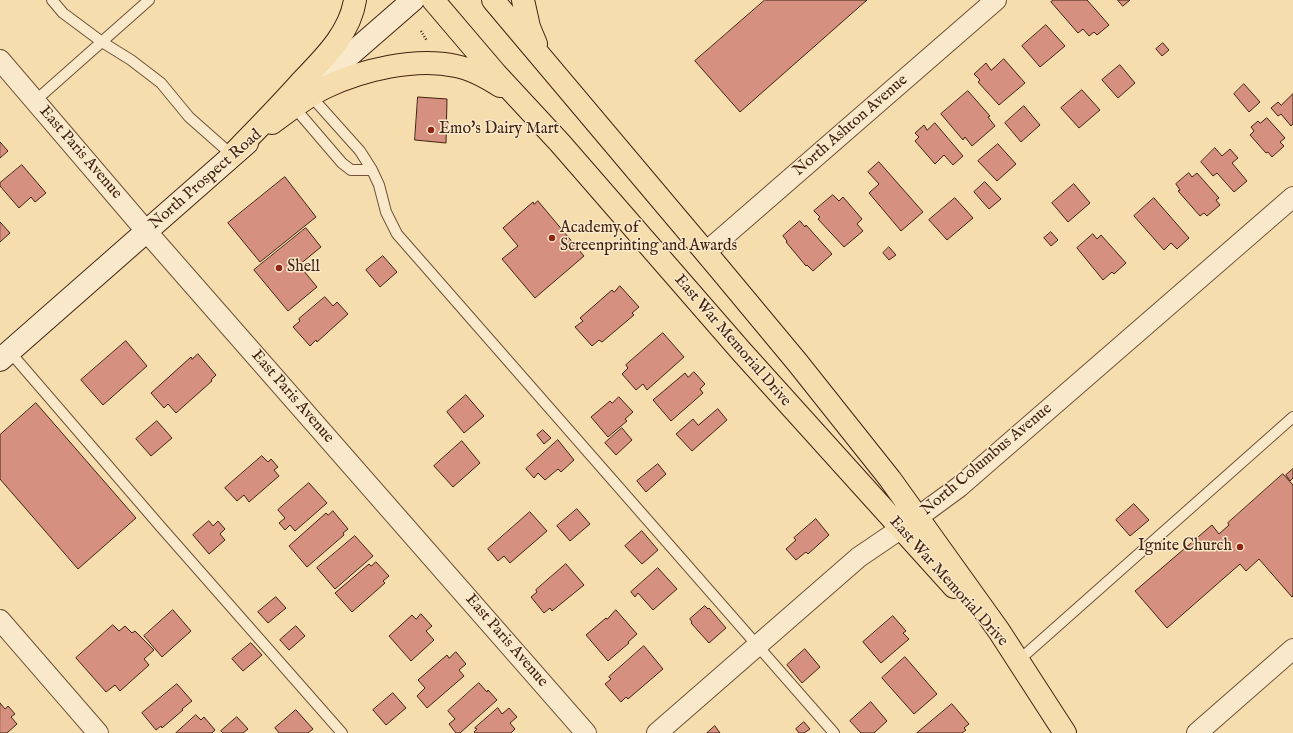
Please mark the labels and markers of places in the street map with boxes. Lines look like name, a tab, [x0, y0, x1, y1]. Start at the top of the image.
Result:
place label: Emo's Dairy Mart	[439, 120, 559, 140]
marker: Emo's Dairy Mart	[426, 125, 436, 135]
place label: Academy of Screenprinting and Awards	[560, 219, 737, 257]
marker: Academy of Screenprinting and Awards	[547, 233, 557, 243]
place label: Shell	[287, 258, 320, 278]
marker: Shell	[274, 263, 284, 273]
place label: Ignite Church	[1138, 537, 1232, 557]
marker: Ignite Church	[1235, 542, 1245, 552]

